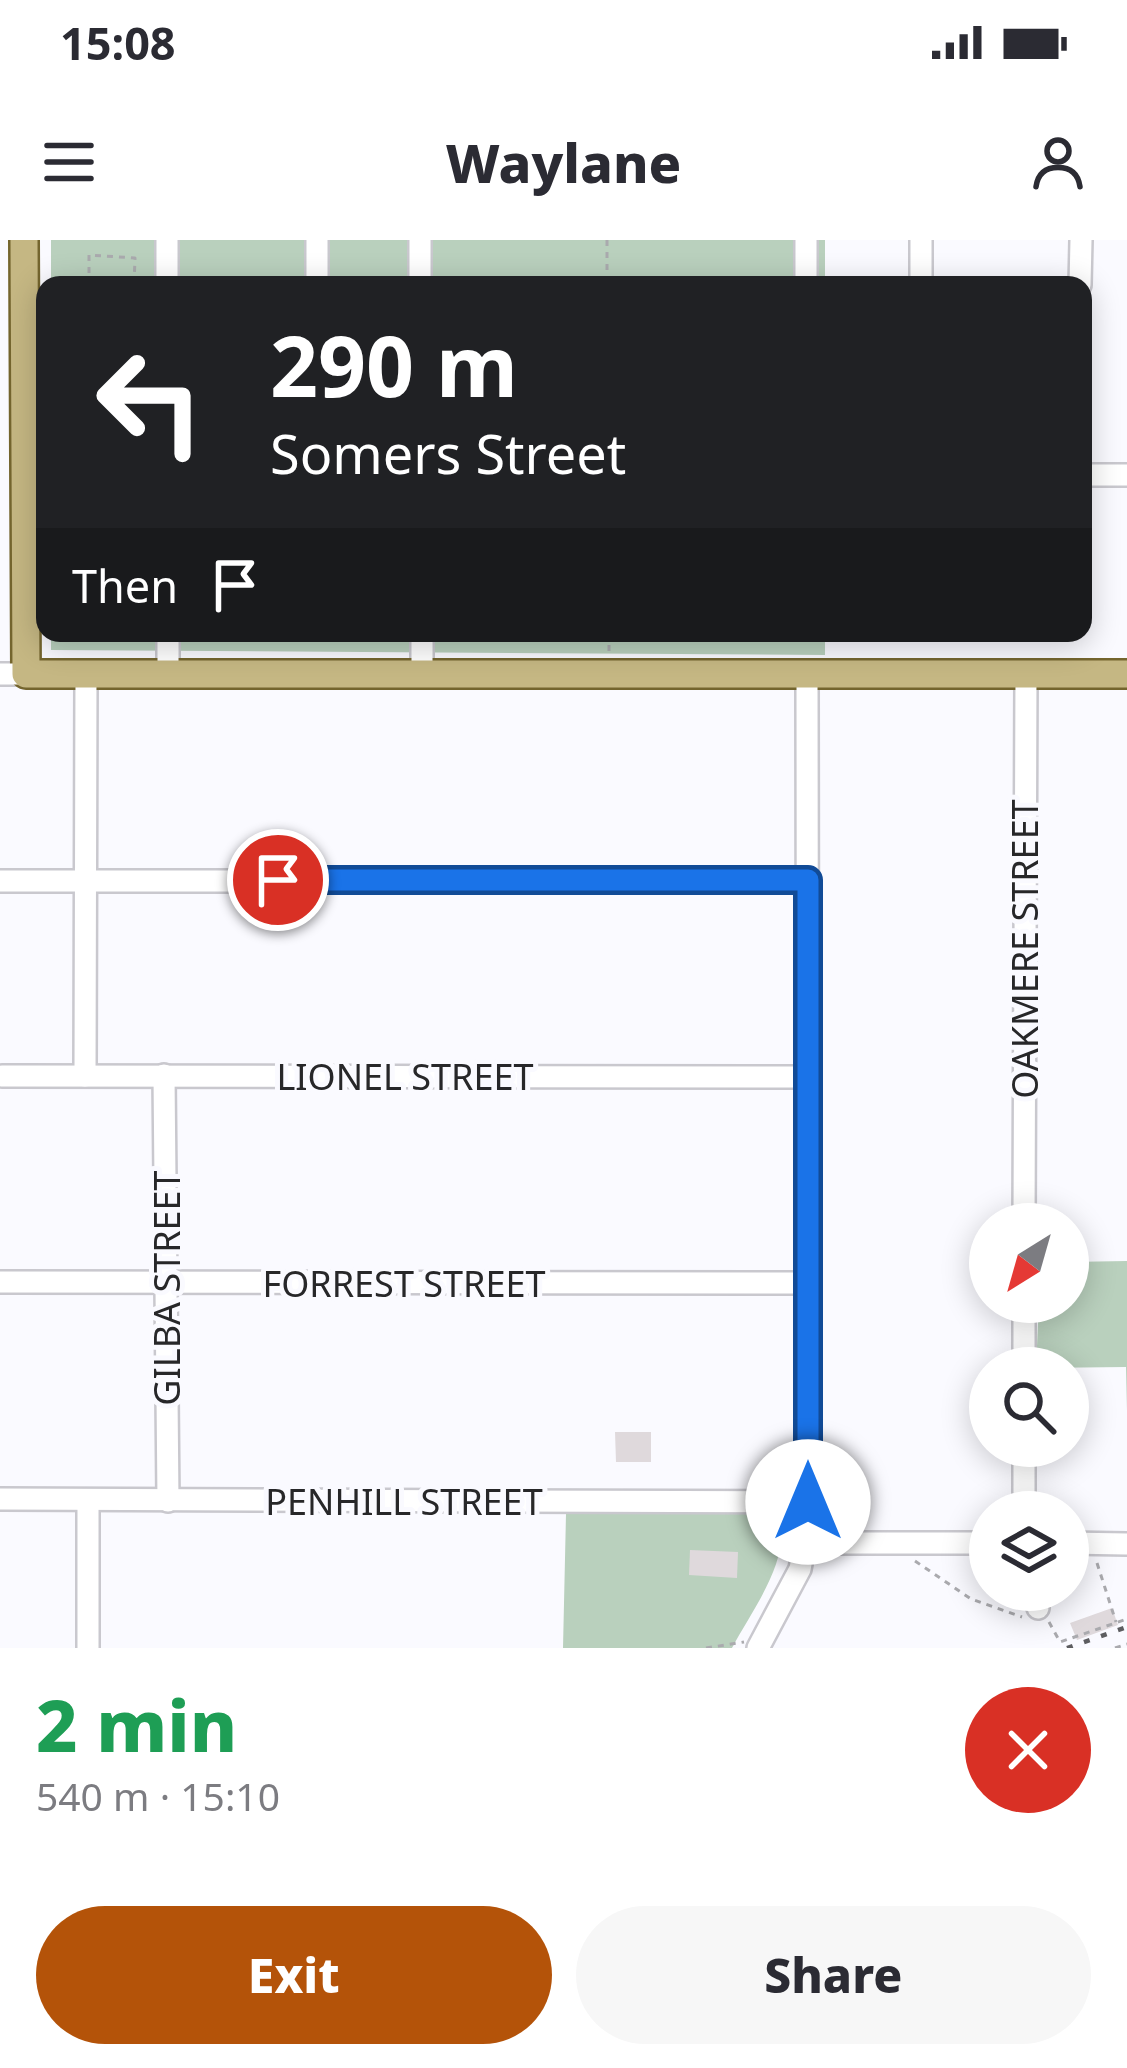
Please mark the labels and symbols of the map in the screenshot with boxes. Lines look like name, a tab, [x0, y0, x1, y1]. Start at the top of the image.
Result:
street label: OAKMERE STREET	[1000, 799, 1049, 1099]
pin	[227, 829, 329, 931]
street label: LIONEL STREET	[276, 1052, 534, 1101]
street label: GILBA STREET	[142, 1170, 191, 1406]
north arrow	[969, 1203, 1089, 1323]
street label: FORREST STREET	[263, 1259, 545, 1308]
position arrow	[745, 1439, 871, 1565]
street label: PENHILL STREET	[265, 1477, 543, 1526]

